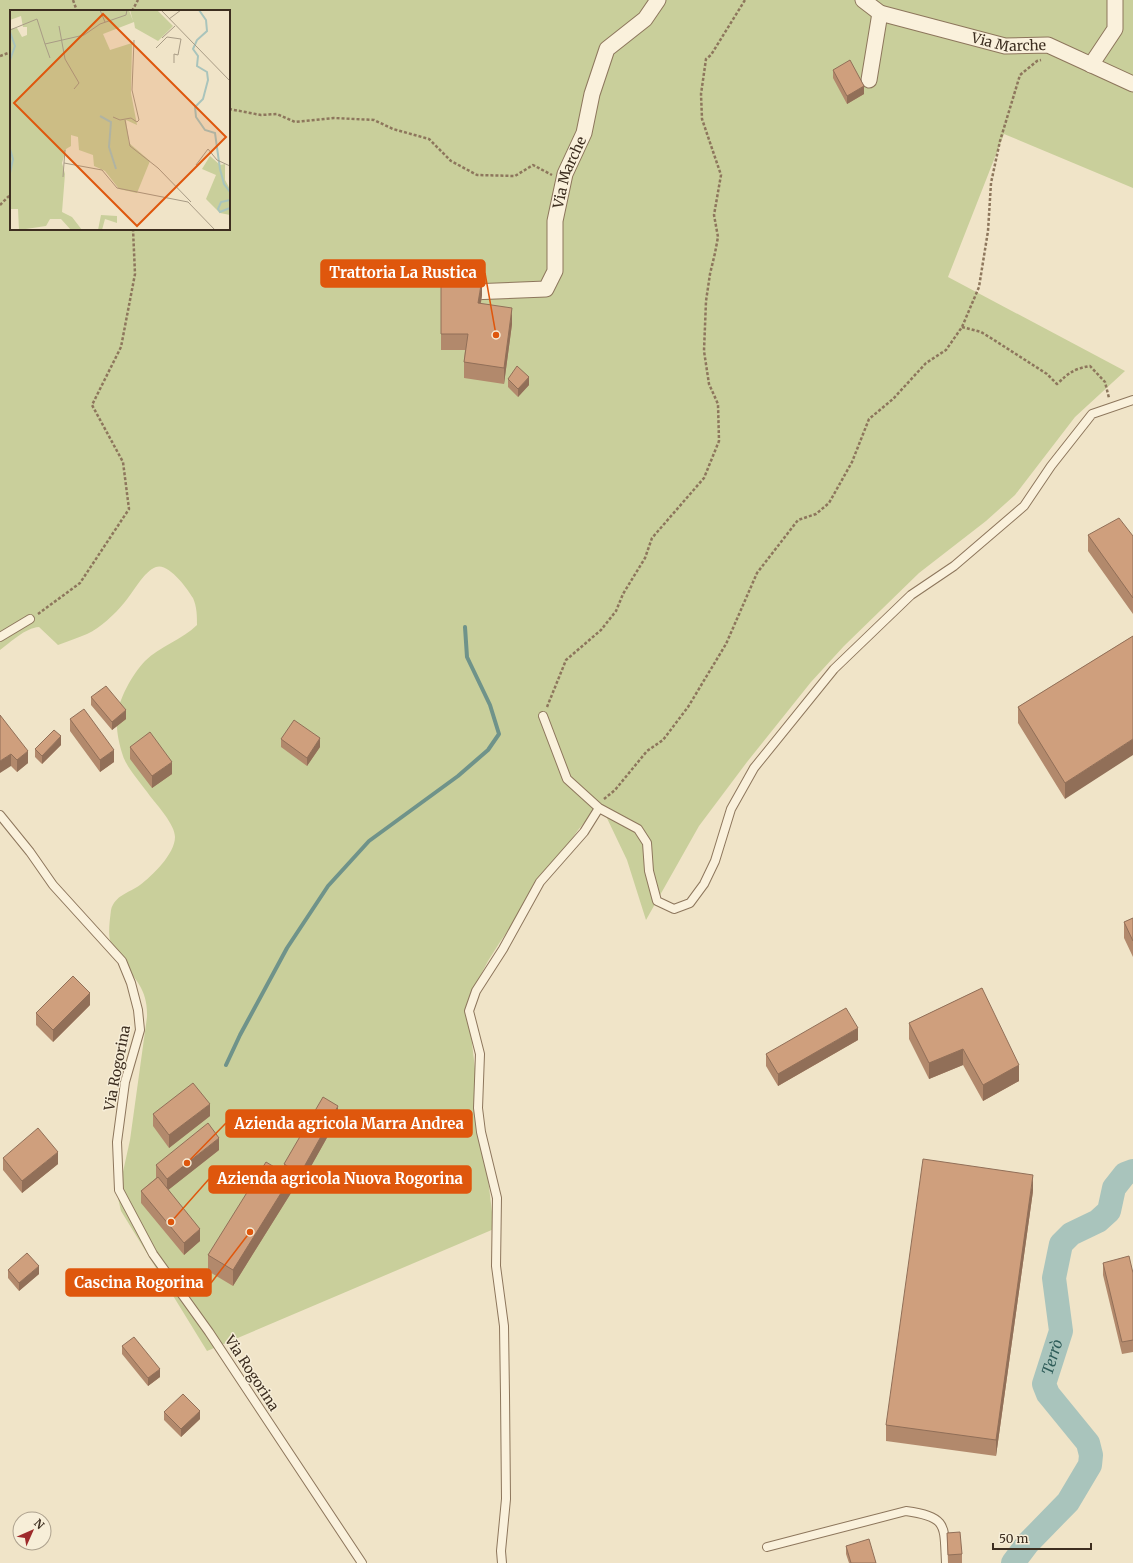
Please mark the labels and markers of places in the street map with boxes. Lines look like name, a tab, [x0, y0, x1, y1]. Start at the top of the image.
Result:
callout: Trattoria La Rustica	[321, 260, 485, 287]
callout: Azienda agricola Marra Andrea	[226, 1110, 472, 1137]
callout: Azienda agricola Nuova Rogorina	[209, 1166, 471, 1193]
callout: Cascina Rogorina	[66, 1269, 211, 1296]

